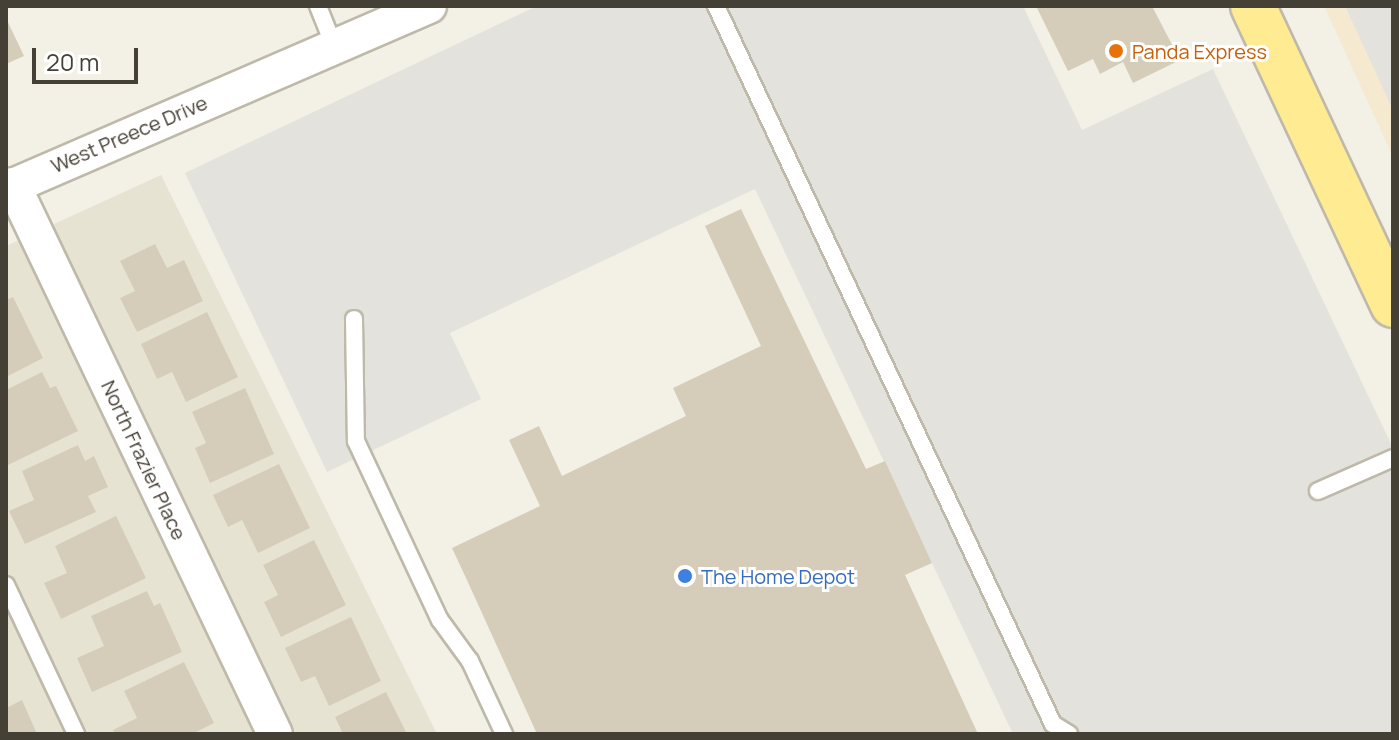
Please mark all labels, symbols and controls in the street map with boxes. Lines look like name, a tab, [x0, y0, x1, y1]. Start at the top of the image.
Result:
scale bar	[36, 32, 142, 82]
place label: Panda Express	[1132, 39, 1267, 63]
marker: Panda Express	[1107, 42, 1125, 60]
text: 20 m	[46, 45, 99, 78]
street label: West Preece Drive	[47, 90, 211, 178]
street label: North Frazier Place	[97, 376, 191, 544]
place label: The Home Depot	[701, 564, 855, 588]
marker: The Home Depot	[676, 567, 694, 585]

